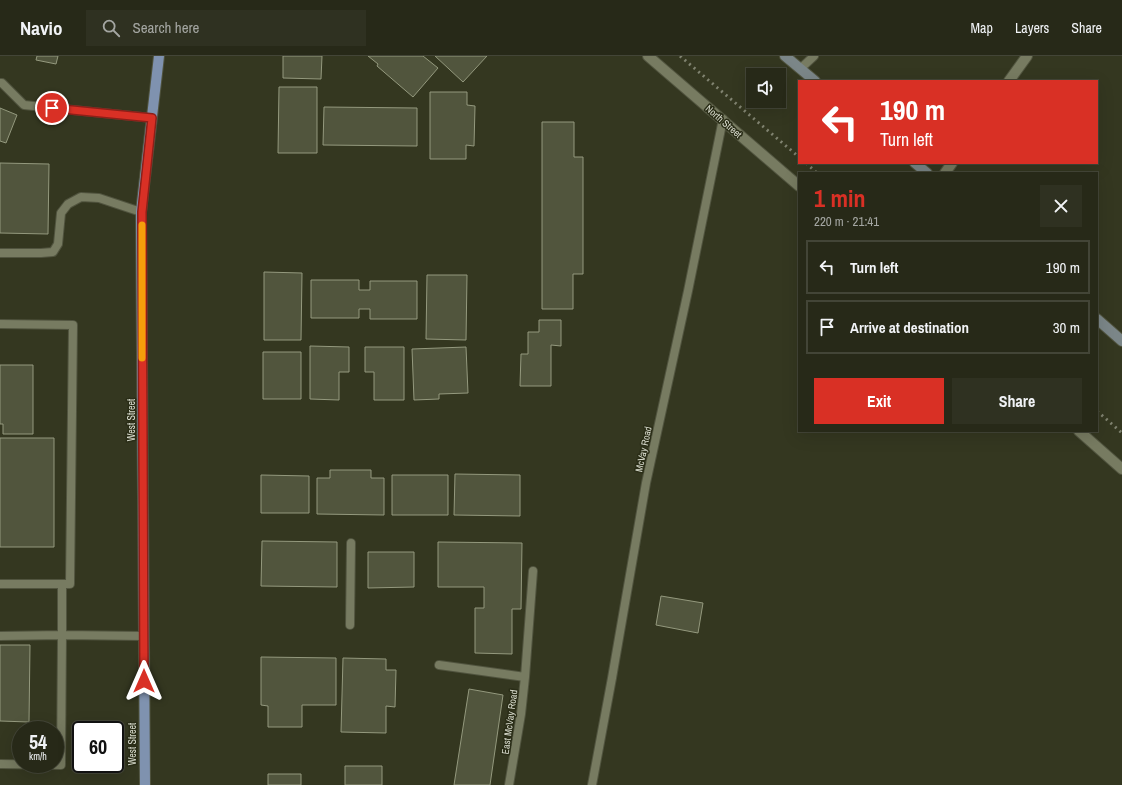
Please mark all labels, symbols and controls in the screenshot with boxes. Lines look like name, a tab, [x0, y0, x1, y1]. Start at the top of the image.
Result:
search box	[86, 10, 366, 46]
text: Navio	[20, 15, 62, 41]
icon: search	[100, 17, 122, 39]
text: Search here	[132, 17, 199, 38]
text: Map	[971, 19, 993, 37]
text: Layers	[1015, 19, 1049, 37]
text: Share	[1071, 19, 1102, 37]
map controls	[746, 68, 786, 108]
button: sound	[746, 68, 786, 108]
pin	[35, 91, 69, 125]
text: 190 m	[880, 91, 945, 129]
icon: left	[814, 96, 866, 148]
icon: arrive	[41, 97, 63, 119]
street label: North Street	[703, 102, 745, 141]
text: Turn left	[880, 127, 933, 152]
text: 1 min	[814, 182, 865, 214]
button: close	[1040, 185, 1082, 227]
text: 220 m · 21:41	[814, 213, 879, 230]
icon: left	[816, 256, 838, 278]
text: Turn left	[850, 257, 898, 278]
text: 190 m	[1046, 257, 1080, 278]
icon: arrive	[816, 316, 838, 338]
text: Arrive at destination	[850, 317, 969, 338]
text: 30 m	[1053, 317, 1080, 338]
button: Exit	[814, 378, 944, 424]
button: Share	[952, 378, 1082, 424]
street label: West Street	[125, 398, 138, 441]
street label: McVay Road	[632, 425, 655, 473]
position arrow	[123, 660, 165, 702]
street label: East McVay Road	[499, 689, 520, 755]
speed limit sign: 60	[72, 721, 124, 773]
street label: West Street	[126, 722, 139, 765]
text: 54	[29, 728, 47, 755]
text: km/h	[29, 750, 47, 763]

